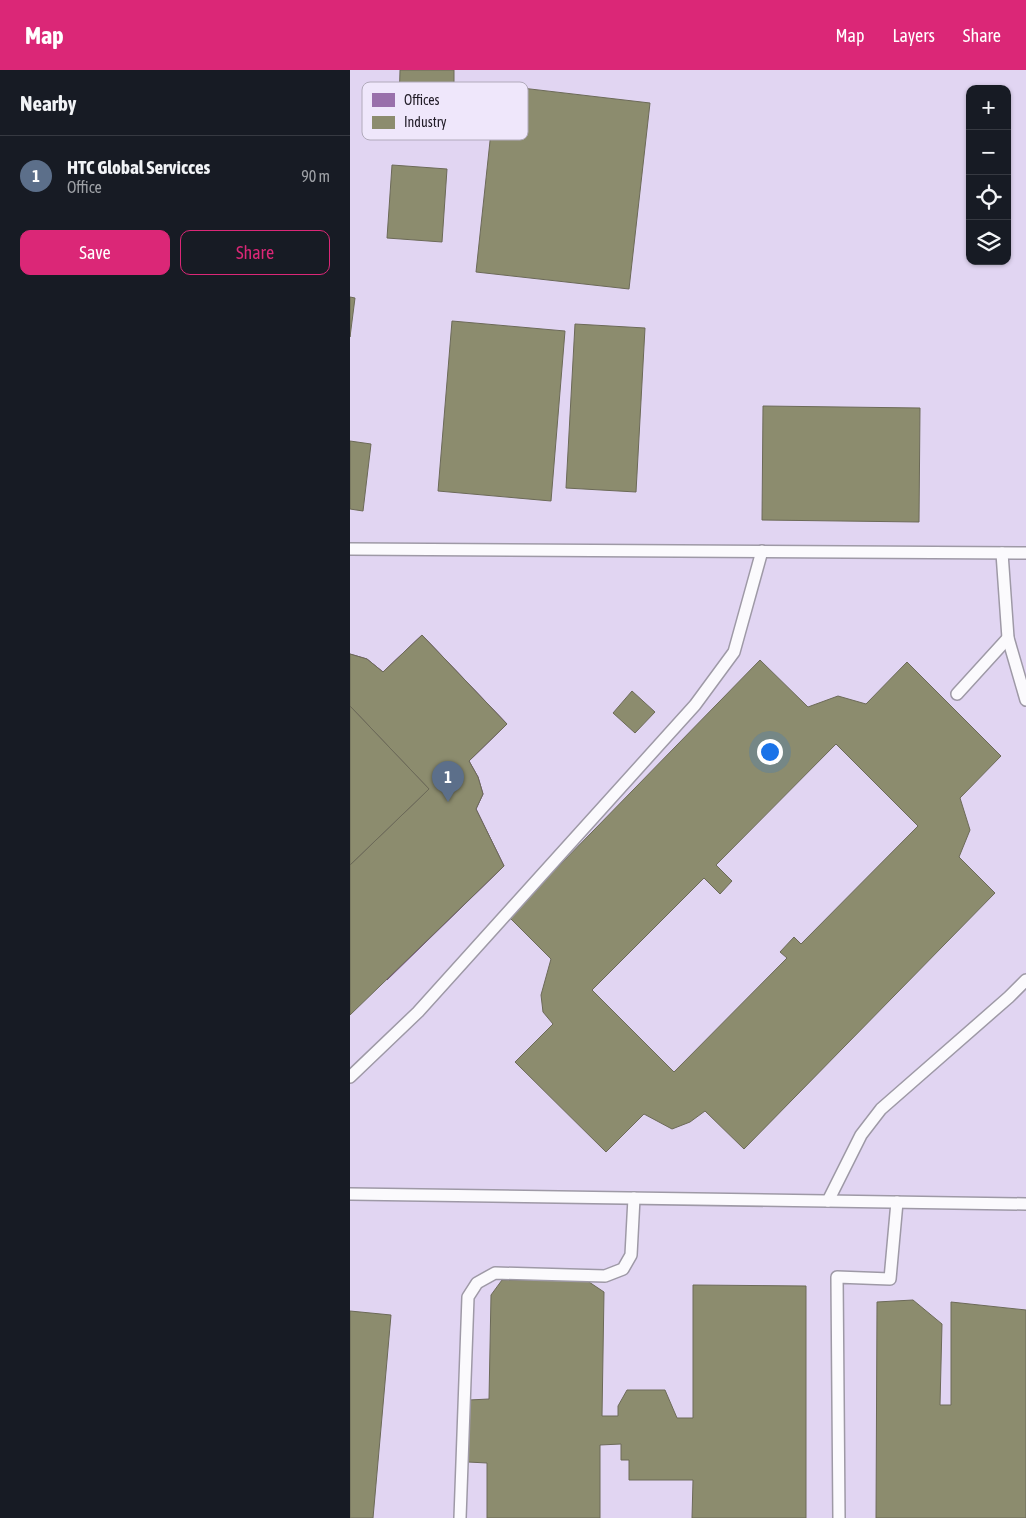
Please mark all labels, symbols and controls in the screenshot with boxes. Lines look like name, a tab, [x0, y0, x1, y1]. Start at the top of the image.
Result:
text: Map	[25, 22, 64, 49]
text: Map	[835, 25, 864, 46]
text: Layers	[892, 25, 935, 46]
text: Share	[963, 25, 1001, 46]
legend	[362, 82, 528, 140]
map controls	[966, 85, 1011, 265]
button: +	[966, 85, 1011, 130]
text: Nearby	[20, 91, 76, 115]
text: Offices	[404, 92, 440, 108]
text: Industry	[404, 114, 447, 130]
button: −	[966, 130, 1011, 175]
text: HTC Global Servicces	[67, 156, 210, 178]
text: 1	[32, 167, 40, 185]
text: 90 m	[301, 167, 330, 185]
button: locate	[966, 175, 1011, 220]
text: Office	[67, 178, 102, 196]
button: layers	[966, 220, 1011, 265]
button: Save	[20, 230, 170, 275]
button: Share	[180, 230, 330, 275]
your location	[757, 739, 783, 765]
pin: 1	[432, 761, 464, 802]

